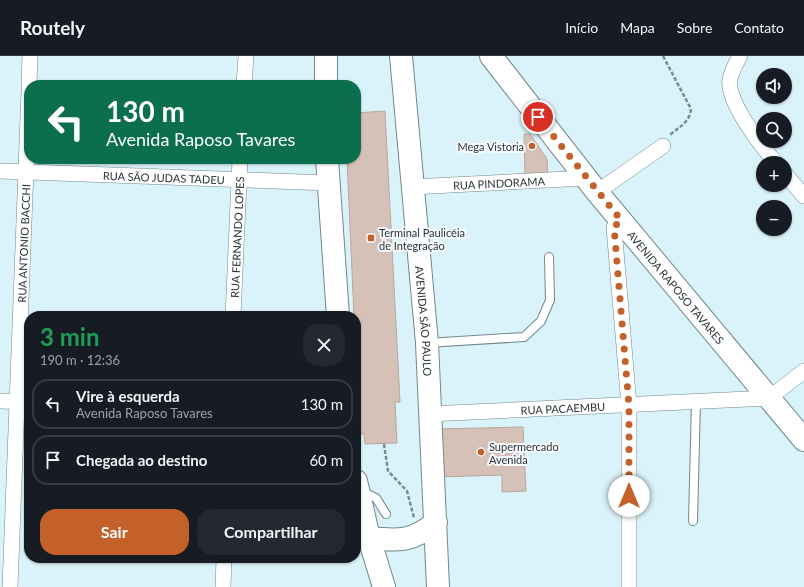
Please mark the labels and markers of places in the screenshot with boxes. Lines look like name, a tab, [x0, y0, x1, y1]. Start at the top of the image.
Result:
pin	[521, 100, 555, 134]
place label: Mega Vistoria	[457, 140, 524, 153]
marker: Mega Vistoria	[527, 141, 537, 151]
place label: Terminal Paulicéia de Integração	[379, 226, 465, 252]
marker: Terminal Paulicéia de Integração	[366, 233, 376, 243]
place label: Supermercado Avenida	[489, 440, 559, 466]
marker: Supermercado Avenida	[476, 447, 486, 457]

